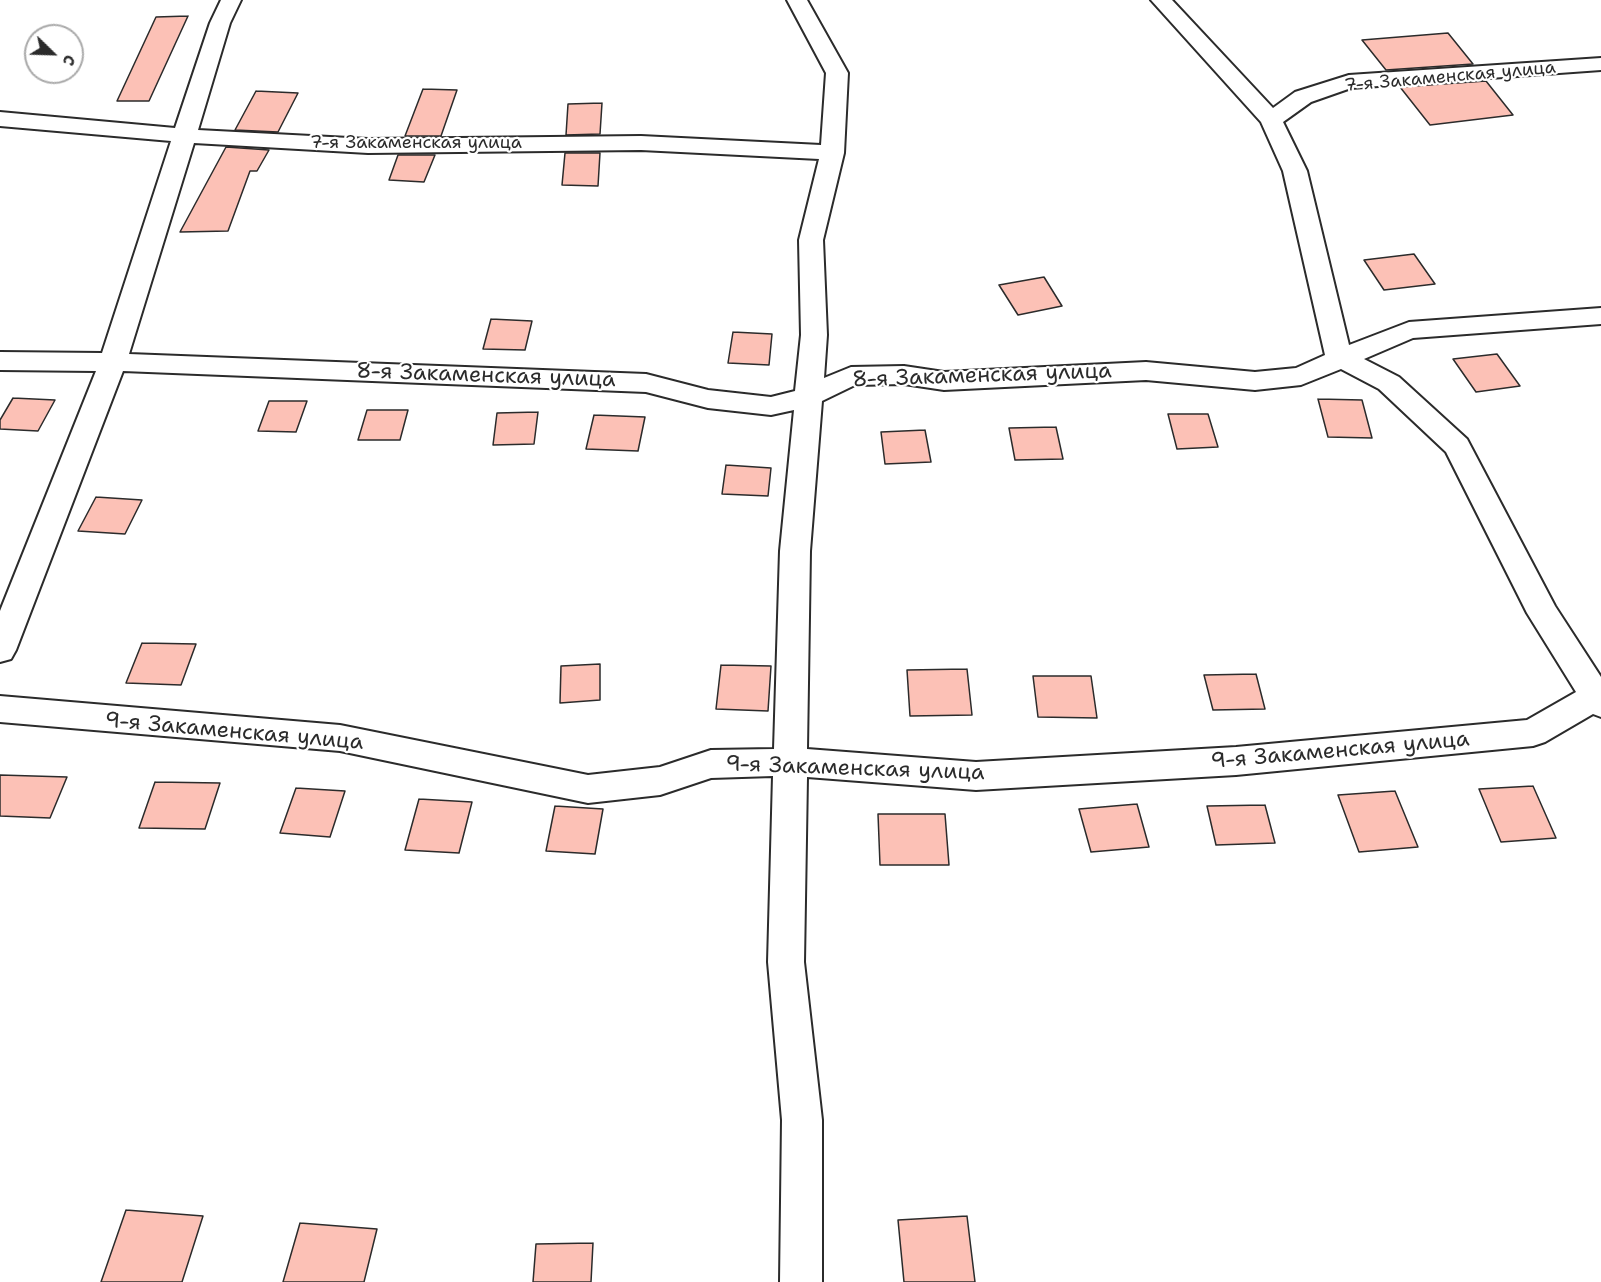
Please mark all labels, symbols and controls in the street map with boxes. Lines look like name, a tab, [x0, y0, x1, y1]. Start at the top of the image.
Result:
north arrow	[24, 24, 84, 84]
text: С	[58, 52, 81, 69]
street label: 7-я Закаменская улица	[1343, 57, 1557, 97]
street label: 7-я Закаменская улица	[310, 132, 522, 154]
street label: 8-я Закаменская улица	[356, 358, 616, 394]
street label: 8-я Закаменская улица	[852, 358, 1112, 394]
street label: 9-я Закаменская улица	[104, 708, 364, 756]
street label: 9-я Закаменская улица	[1210, 727, 1470, 775]
street label: 9-я Закаменская улица	[725, 751, 985, 787]

